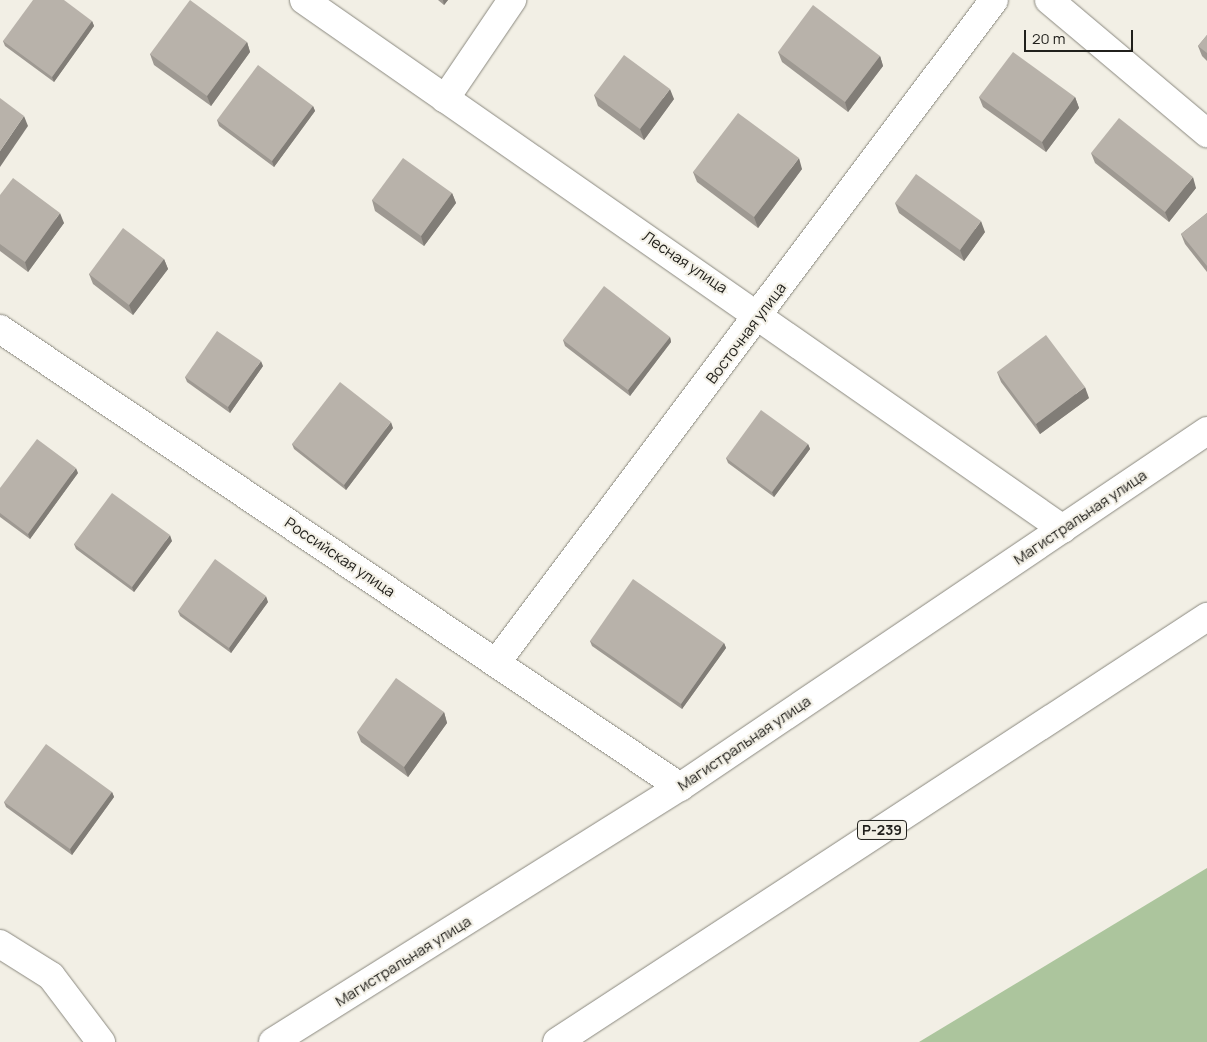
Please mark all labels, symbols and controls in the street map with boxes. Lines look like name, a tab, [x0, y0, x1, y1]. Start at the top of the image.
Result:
scale bar	[1027, 20, 1136, 52]
text: 20 m	[1032, 28, 1065, 49]
street label: Лесная улица	[639, 227, 731, 297]
street label: Восточная улица	[702, 279, 790, 387]
street label: Магистральная улица	[1010, 466, 1150, 568]
street label: Российская улица	[281, 513, 399, 601]
street label: Магистральная улица	[674, 692, 814, 794]
road number: Р-239	[857, 818, 907, 842]
street label: Магистральная улица	[332, 912, 474, 1010]

